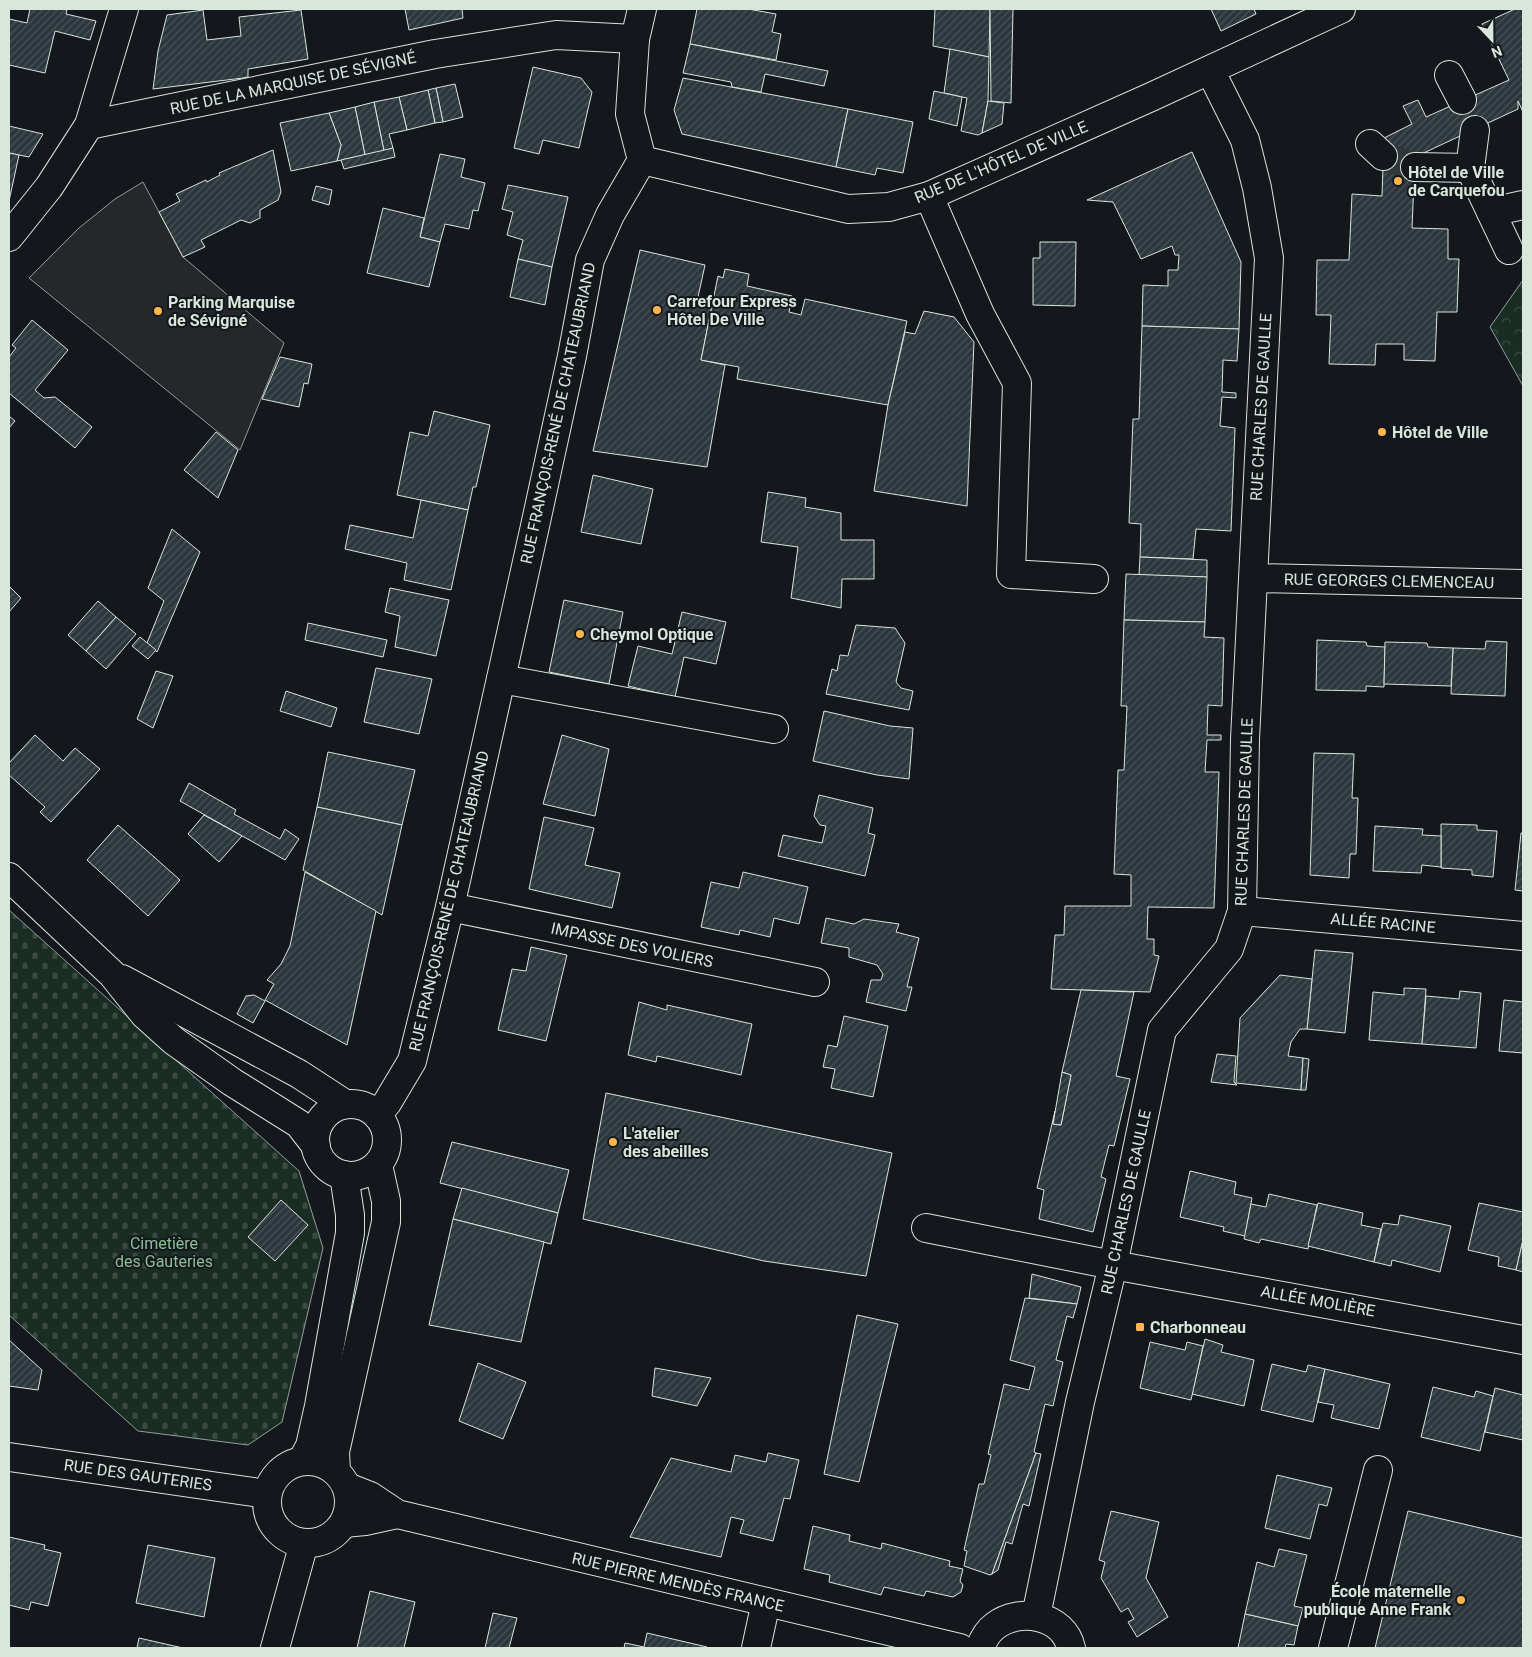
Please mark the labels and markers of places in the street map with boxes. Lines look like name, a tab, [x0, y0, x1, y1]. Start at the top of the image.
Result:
place label: Hôtel de Ville de Carquefou	[1408, 163, 1505, 200]
marker: Hôtel de Ville de Carquefou	[1392, 175, 1404, 187]
place label: Carrefour Express Hôtel De Ville	[667, 292, 797, 329]
place label: Parking Marquise de Sévigné	[168, 293, 295, 330]
marker: Carrefour Express Hôtel De Ville	[651, 304, 663, 316]
marker: Parking Marquise de Sévigné	[152, 305, 164, 317]
place label: Hôtel de Ville	[1392, 423, 1488, 442]
marker: Hôtel de Ville	[1376, 426, 1388, 438]
place label: Cheymol Optique	[590, 625, 714, 644]
marker: Cheymol Optique	[574, 628, 586, 640]
place label: L'atelier des abeilles	[623, 1124, 709, 1161]
marker: L'atelier des abeilles	[607, 1136, 619, 1148]
place label: Charbonneau	[1150, 1318, 1246, 1337]
marker: Charbonneau	[1134, 1321, 1146, 1333]
place label: École maternelle publique Anne Frank	[1304, 1582, 1451, 1619]
marker: École maternelle publique Anne Frank	[1455, 1594, 1467, 1606]

